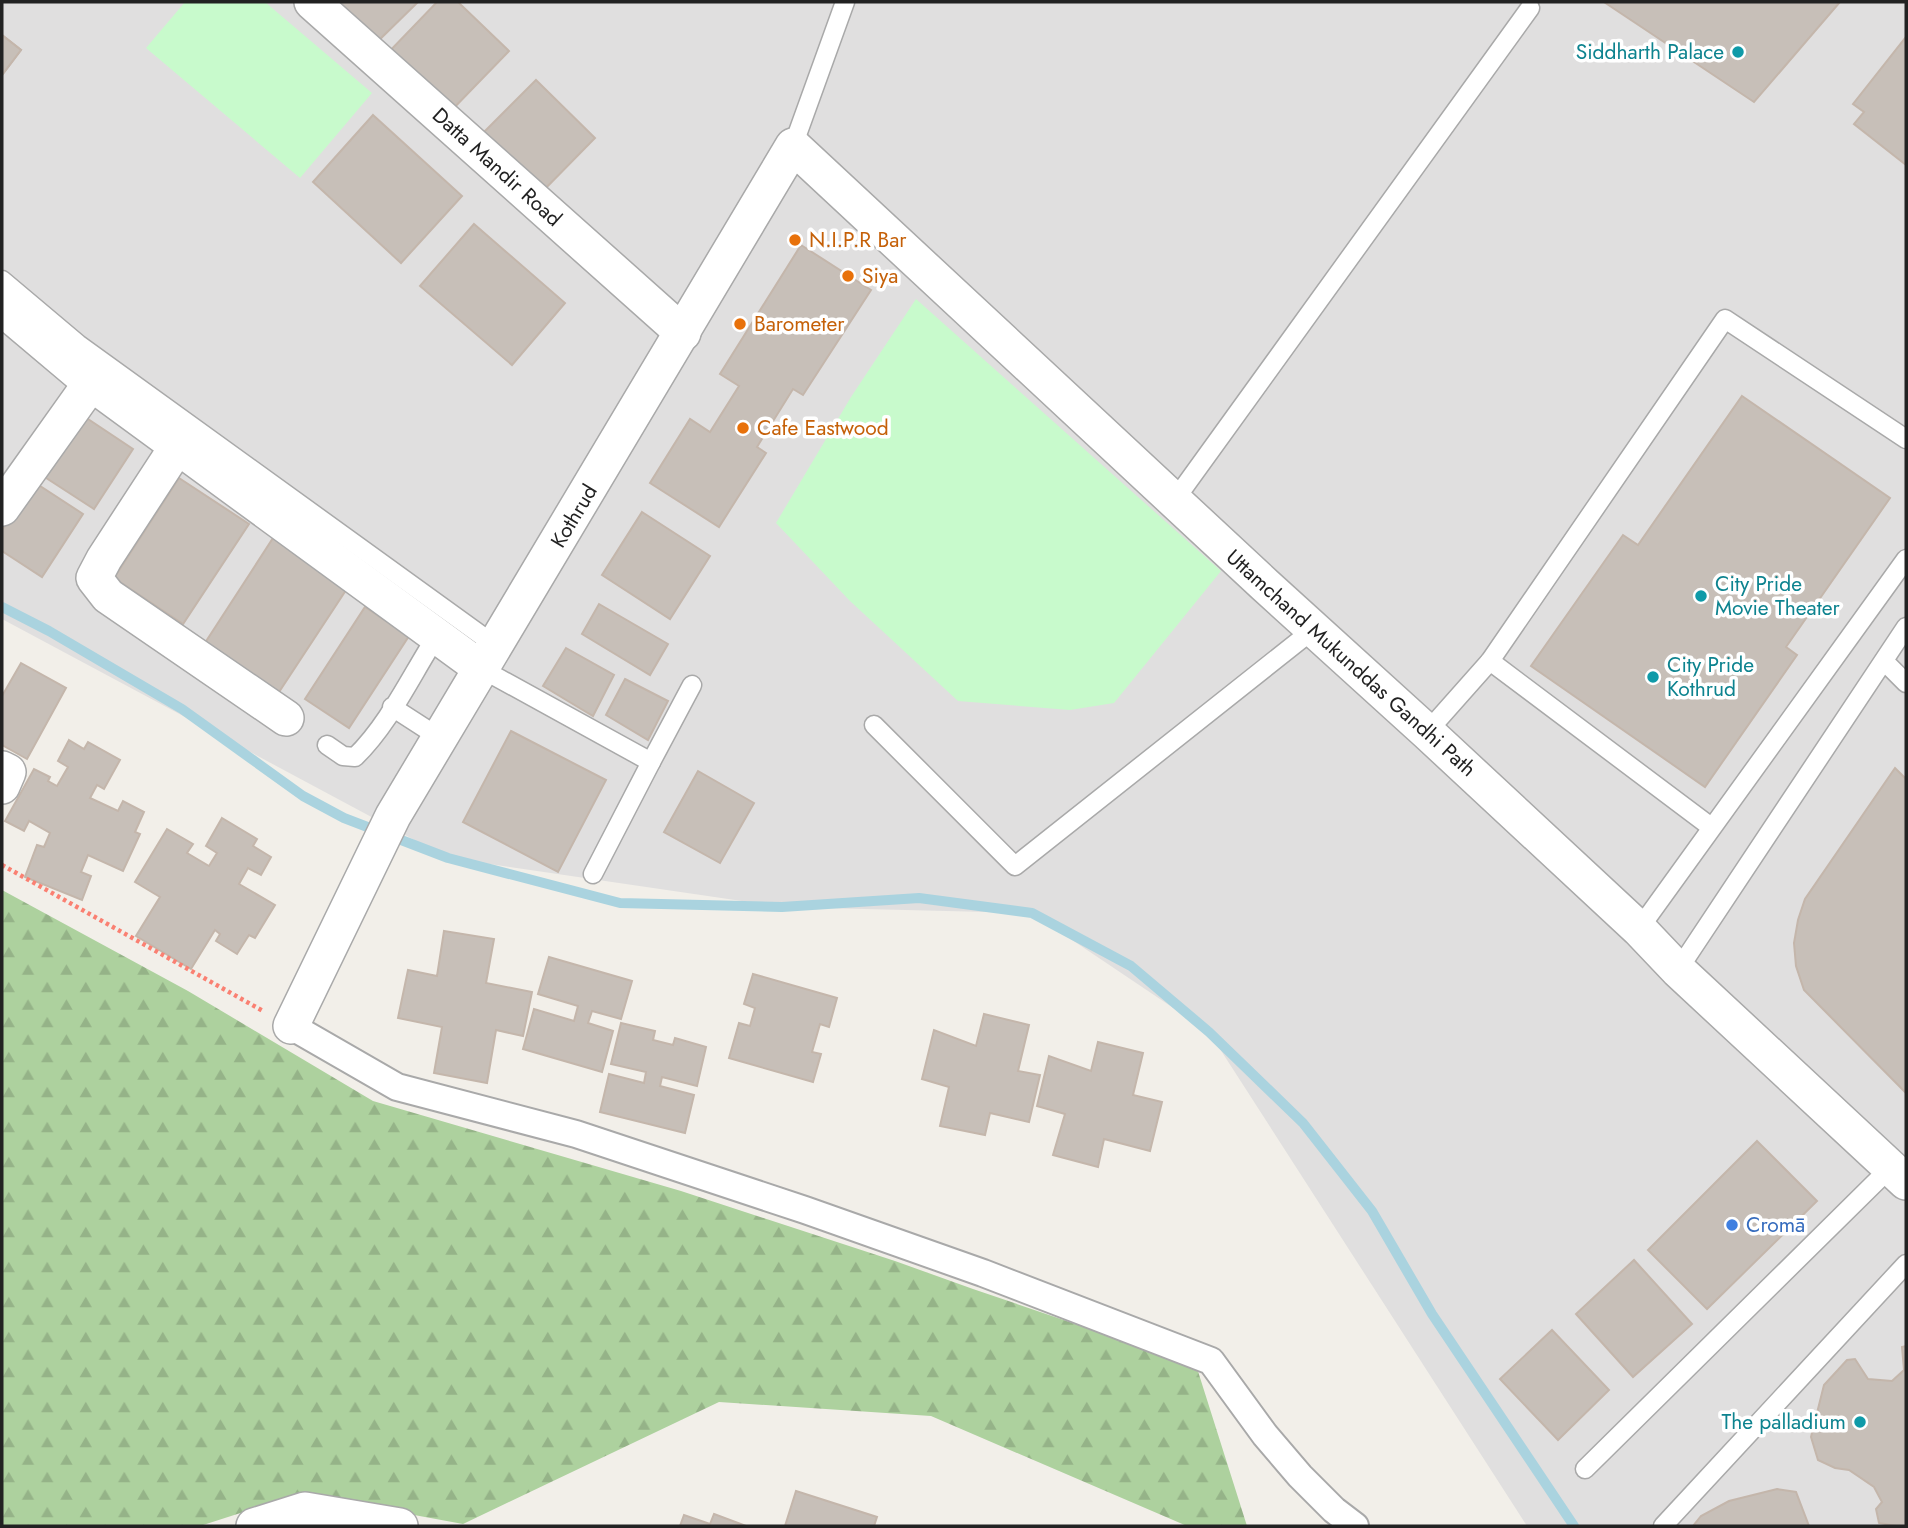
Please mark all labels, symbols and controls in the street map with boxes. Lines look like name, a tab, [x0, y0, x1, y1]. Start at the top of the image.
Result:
place label: Siddharth Palace	[1576, 37, 1724, 67]
marker: Siddharth Palace	[1730, 44, 1746, 60]
street label: Datta Mandir Road	[426, 101, 568, 233]
place label: N.I.P.R Bar	[809, 225, 907, 255]
marker: N.I.P.R Bar	[787, 232, 803, 248]
place label: Siya	[862, 261, 898, 291]
marker: Siya	[840, 268, 856, 284]
place label: Barometer	[754, 309, 845, 339]
marker: Barometer	[732, 316, 748, 332]
place label: Cafe Eastwood	[757, 413, 889, 443]
marker: Cafe Eastwood	[735, 420, 751, 436]
street label: Kothrud	[543, 479, 605, 553]
street label: Uttamchand Mukunddas Gandhi Path	[1219, 542, 1483, 784]
place label: City Pride Movie Theater	[1715, 569, 1841, 623]
marker: City Pride Movie Theater	[1693, 588, 1709, 604]
place label: City Pride Kothrud	[1667, 650, 1754, 704]
marker: City Pride Kothrud	[1645, 669, 1661, 685]
place label: Cromā	[1746, 1210, 1805, 1240]
marker: Cromā	[1724, 1217, 1740, 1233]
place label: The palladium	[1721, 1407, 1846, 1437]
marker: The palladium	[1852, 1414, 1868, 1430]

